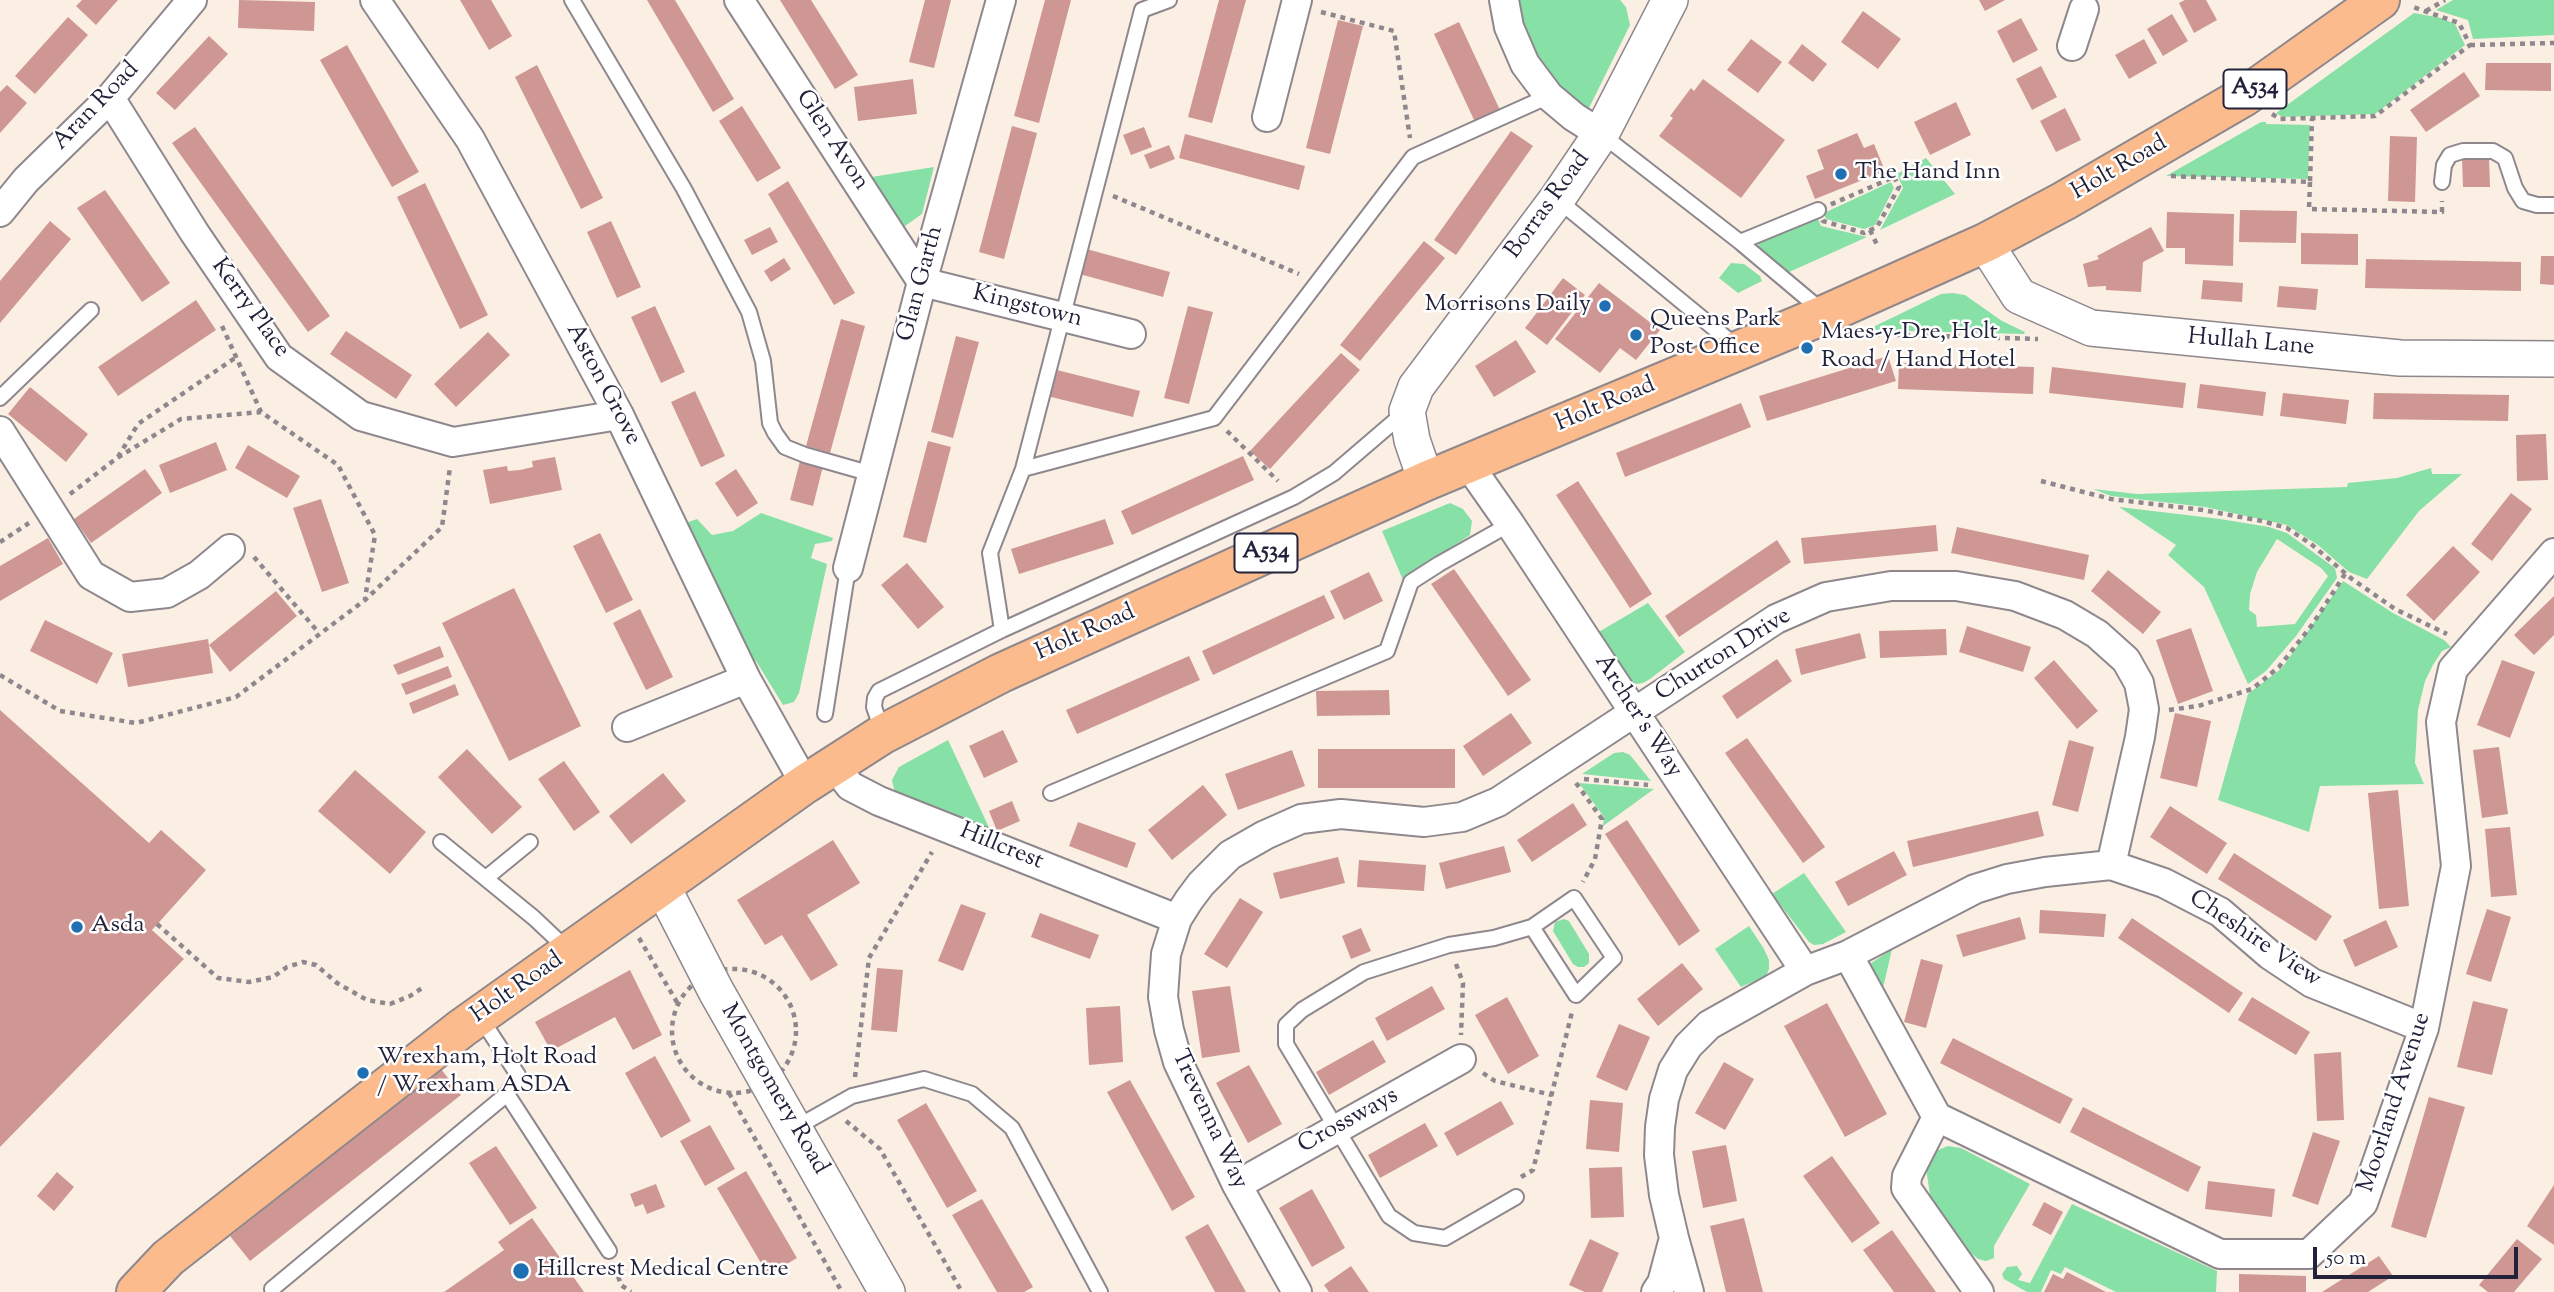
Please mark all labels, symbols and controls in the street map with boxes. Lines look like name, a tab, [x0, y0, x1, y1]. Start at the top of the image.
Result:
street label: Aran Road	[48, 57, 146, 157]
road number: A534	[2224, 69, 2286, 108]
street label: Glen Avon	[788, 85, 874, 197]
street label: Holt Road	[2067, 130, 2173, 208]
street label: Borras Road	[1500, 147, 1598, 265]
place label: The Hand Inn	[1855, 160, 2001, 188]
marker: The Hand Inn	[1833, 166, 1849, 182]
street label: Glan Garth	[893, 223, 951, 345]
street label: Kerry Place	[203, 254, 295, 364]
street label: Kingstown	[969, 280, 1085, 336]
place label: Morrisons Daily	[1425, 292, 1591, 320]
marker: Morrisons Daily	[1597, 298, 1613, 314]
place label: Queens Park Post Office	[1650, 307, 1781, 363]
street label: Aston Grove	[558, 319, 646, 451]
place label: Maes-y-Dre, Holt Road / Hand Hotel	[1821, 320, 2016, 376]
street label: Hullah Lane	[2186, 324, 2316, 364]
marker: Queens Park Post Office	[1628, 327, 1644, 343]
marker: Maes-y-Dre, Holt Road / Hand Hotel	[1799, 340, 1815, 356]
street label: Holt Road	[1552, 372, 1660, 440]
road number: A534	[1234, 534, 1298, 572]
street label: Holt Road	[1032, 599, 1140, 669]
street label: Churton Drive	[1651, 603, 1797, 709]
street label: Archer's Way	[1587, 650, 1687, 784]
street label: Hillcrest	[955, 818, 1047, 878]
street label: Cheshire View	[2182, 885, 2326, 995]
place label: Asda	[91, 913, 145, 941]
marker: Asda	[69, 919, 85, 935]
street label: Holt Road	[466, 947, 570, 1031]
street label: Montgomery Road	[712, 999, 834, 1181]
street label: Moorland Avenue	[2353, 1009, 2439, 1197]
place label: Wrexham, Holt Road / Wrexham ASDA	[377, 1045, 597, 1101]
street label: Trevenna Way	[1163, 1046, 1253, 1194]
marker: Wrexham, Holt Road / Wrexham ASDA	[355, 1065, 371, 1081]
street label: Crossways	[1294, 1083, 1404, 1161]
scale bar	[2316, 1232, 2521, 1276]
text: 50 m	[2326, 1244, 2366, 1274]
place label: Hillcrest Medical Centre	[537, 1257, 789, 1285]
marker: Hillcrest Medical Centre	[511, 1261, 531, 1281]

